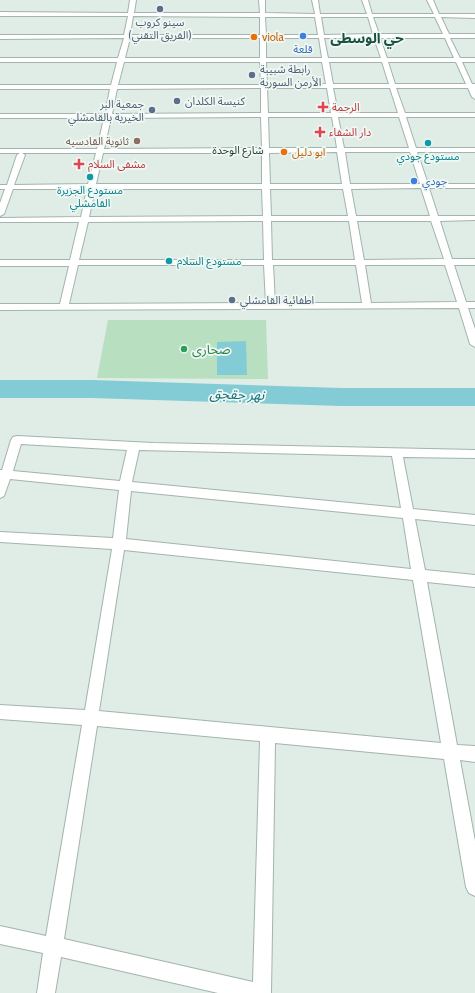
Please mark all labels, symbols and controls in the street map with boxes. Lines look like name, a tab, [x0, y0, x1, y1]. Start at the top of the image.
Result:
marker: سينو كروب (الفريق التقني)	[155, 4, 165, 14]
place label: سينو كروب (الفريق التقني)	[128, 15, 192, 45]
district label: حي الوسطى	[330, 29, 404, 49]
place label: viola	[262, 30, 284, 44]
marker: قلعة	[298, 31, 308, 41]
marker: viola	[249, 32, 259, 42]
place label: قلعة	[293, 42, 313, 56]
place label: رابطة شبيبة اﻷرمن السورية	[260, 62, 321, 89]
marker: رابطة شبيبة اﻷرمن السورية	[247, 70, 257, 80]
place label: كنيسة الكلدان	[185, 94, 245, 108]
marker: كنيسة الكلدان	[172, 96, 182, 106]
place label: جمعية البر الخيرية بالقامشلي	[68, 97, 145, 127]
place label: الرحمة	[332, 100, 360, 114]
marker: الرحمة	[317, 101, 329, 113]
marker: جمعية البر الخيرية بالقامشلي	[147, 105, 157, 115]
place label: دار الشفاء	[329, 125, 371, 139]
marker: دار الشفاء	[314, 126, 326, 138]
place label: ثانوية القادسيه	[66, 134, 129, 148]
marker: ثانوية القادسيه	[132, 136, 142, 146]
marker: مستودع جودي	[423, 138, 433, 148]
street label: شارع الوحدة	[212, 143, 264, 158]
place label: ابو دليل	[292, 145, 325, 159]
marker: ابو دليل	[279, 147, 289, 157]
place label: مستودع جودي	[397, 149, 460, 166]
place label: مشفى السلام	[88, 157, 146, 172]
marker: مشفى السلام	[73, 158, 85, 170]
marker: مستودع الجزيرة القامشلي	[85, 172, 95, 182]
place label: جودي	[422, 174, 448, 191]
marker: جودي	[409, 176, 419, 186]
place label: مستودع الجزيرة القامشلي	[57, 183, 123, 213]
place label: مستودع السلام	[177, 254, 242, 269]
marker: مستودع السلام	[164, 256, 174, 266]
place label: اطفائية القامشلي	[240, 293, 314, 310]
marker: اطفائية القامشلي	[227, 295, 237, 305]
place label: صحارى	[192, 341, 231, 358]
marker: صحارى	[179, 344, 189, 354]
water label: نهر جقجق	[209, 384, 266, 404]

